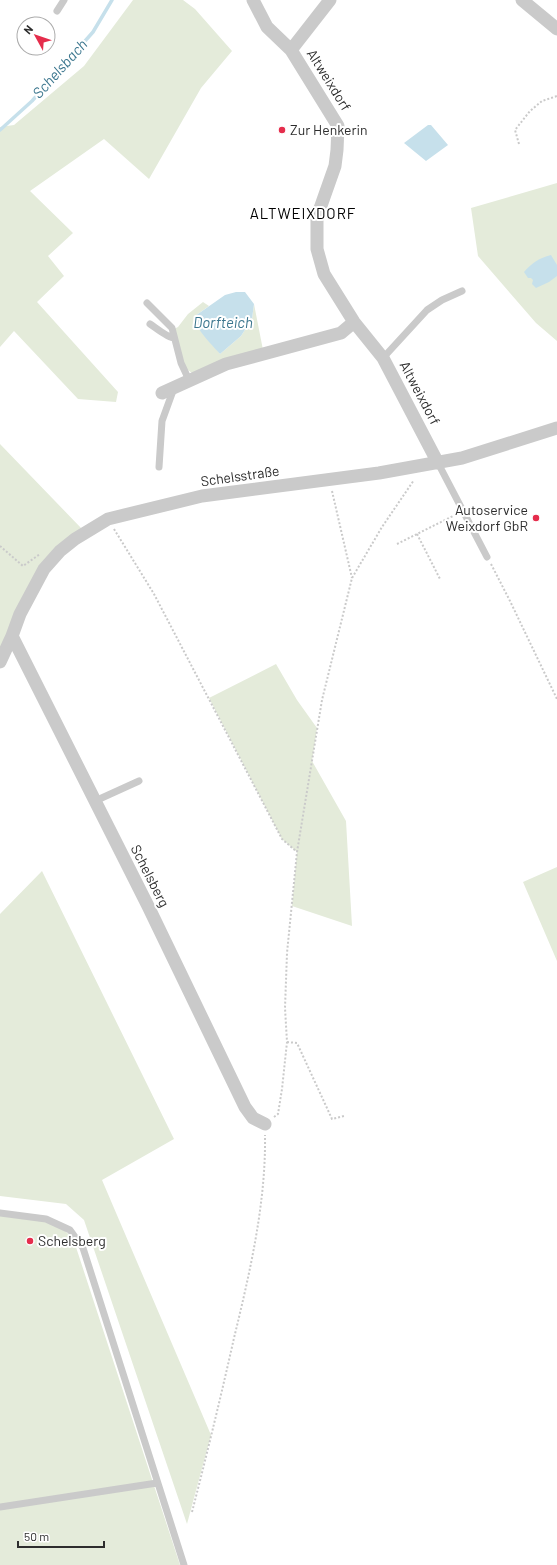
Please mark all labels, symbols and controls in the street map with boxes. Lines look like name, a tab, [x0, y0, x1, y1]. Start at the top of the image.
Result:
north arrow	[16, 16, 56, 56]
text: N	[21, 22, 35, 36]
water label: Schelsbach	[28, 35, 91, 102]
street label: Altweixdorf	[304, 46, 355, 114]
place label: Zur Henkerin	[290, 121, 368, 138]
marker: Zur Henkerin	[277, 125, 287, 135]
district label: ALTWEIXDORF	[250, 204, 356, 222]
water label: Dorfteich	[193, 313, 253, 331]
street label: Altweixdorf	[397, 358, 444, 428]
street label: Schelsstraße	[199, 462, 280, 489]
place label: Autoservice Weixdorf GbR	[446, 501, 528, 534]
marker: Autoservice Weixdorf GbR	[531, 513, 541, 523]
street label: Schelsberg	[127, 842, 173, 910]
place label: Schelsberg	[38, 1232, 106, 1249]
marker: Schelsberg	[25, 1236, 35, 1246]
scale bar	[18, 1523, 104, 1549]
text: 50 m	[24, 1529, 49, 1543]

